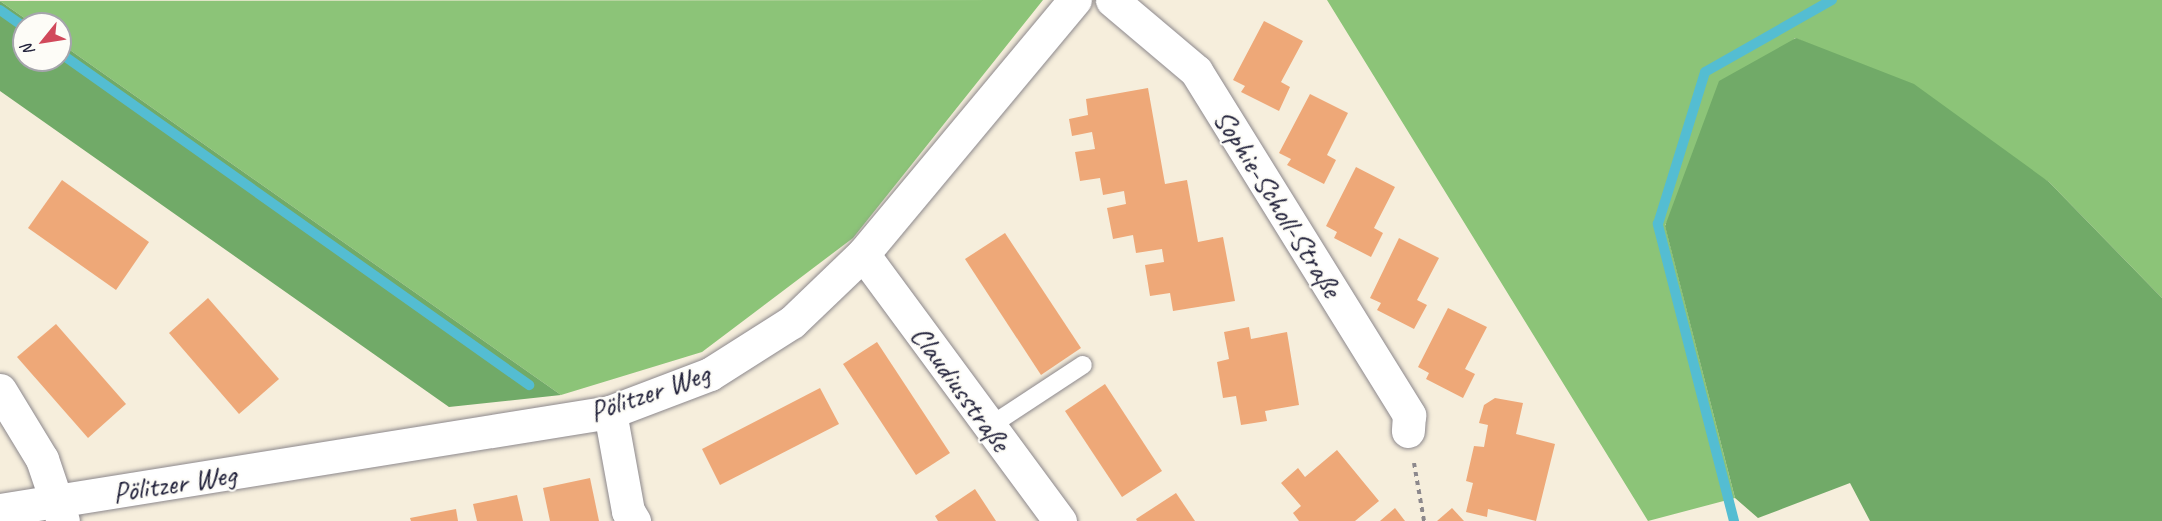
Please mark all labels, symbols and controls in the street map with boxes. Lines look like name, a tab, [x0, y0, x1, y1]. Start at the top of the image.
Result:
north arrow	[12, 12, 72, 72]
text: N	[17, 41, 39, 59]
street label: Sophie-Scholl-Straße	[1206, 103, 1350, 303]
street label: Claudiusstraße	[903, 318, 1019, 458]
street label: Pölitzer Weg	[584, 355, 714, 429]
street label: Pölitzer Weg	[110, 455, 238, 511]

